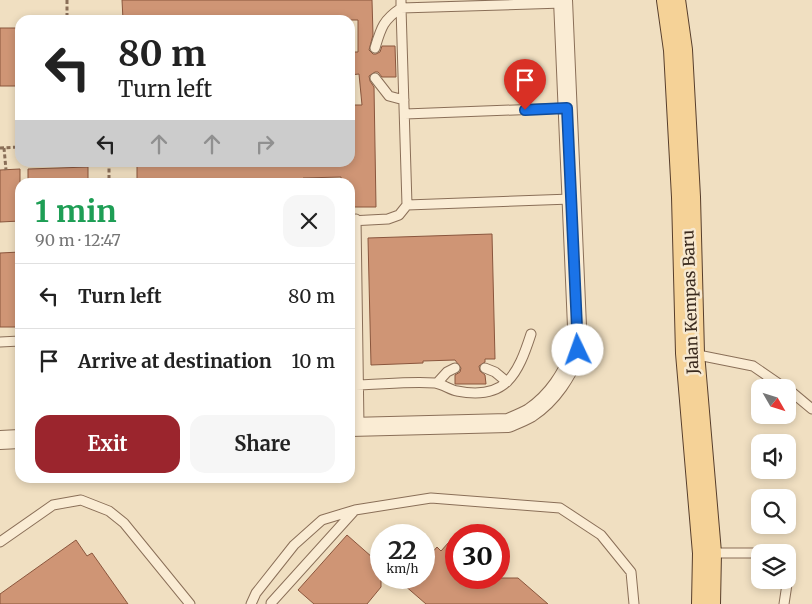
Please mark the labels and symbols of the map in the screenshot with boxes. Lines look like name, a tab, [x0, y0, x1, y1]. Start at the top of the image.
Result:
pin	[504, 59, 546, 110]
street label: Jalan Kempas Baru	[677, 229, 703, 376]
position arrow	[551, 323, 603, 375]
north arrow	[751, 379, 796, 424]
speed limit sign: 30	[445, 524, 510, 589]

